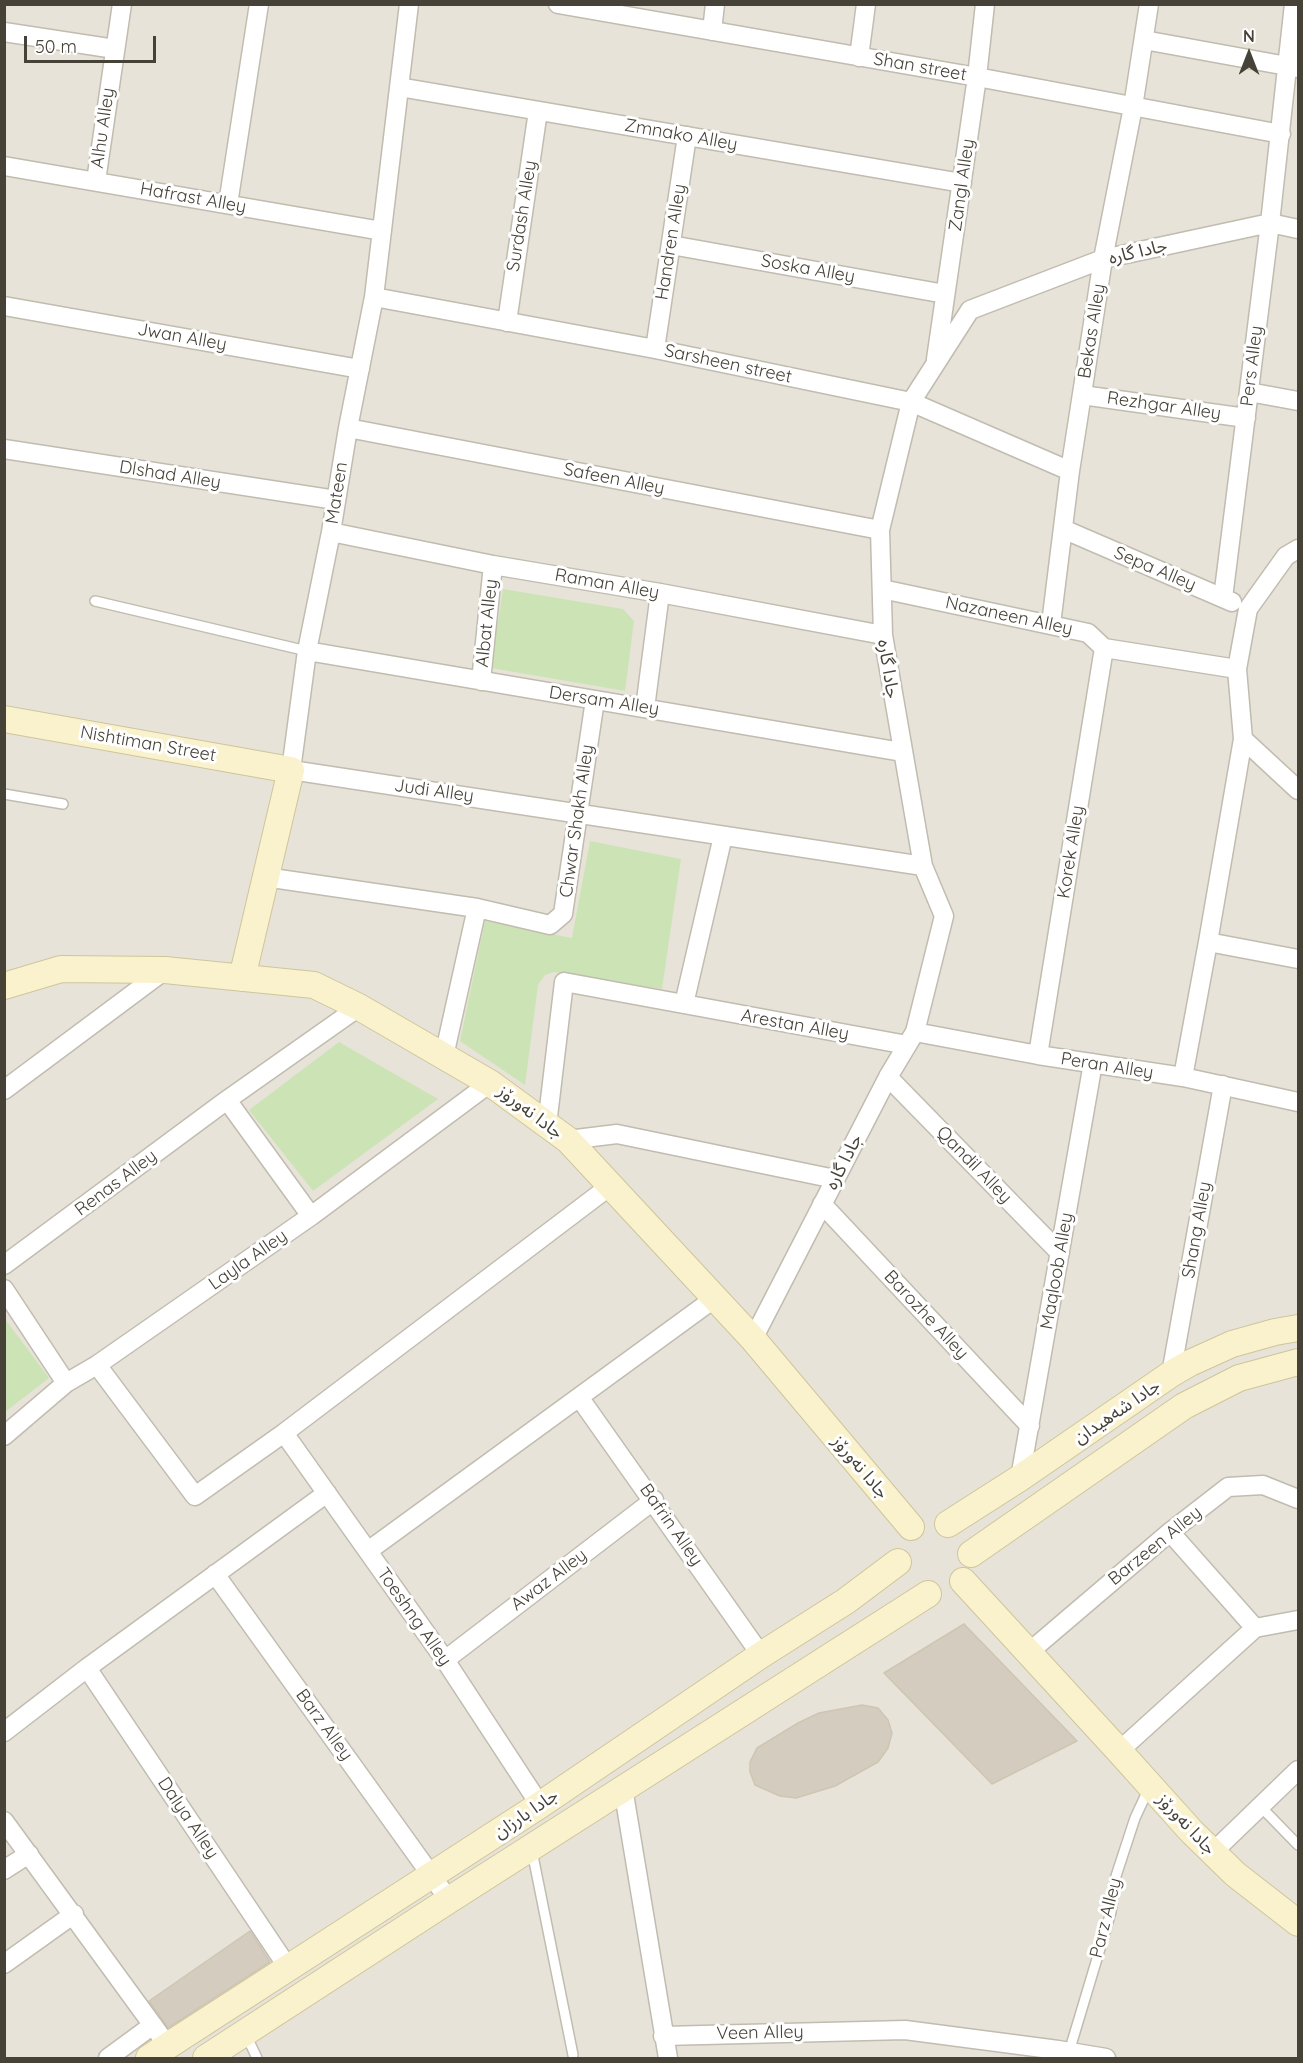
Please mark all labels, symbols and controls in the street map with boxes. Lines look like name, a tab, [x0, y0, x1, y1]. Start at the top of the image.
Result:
scale bar	[27, 24, 159, 62]
north arrow	[1219, 24, 1279, 84]
text: N	[1243, 26, 1255, 46]
text: 50 m	[35, 35, 77, 58]
street label: Shan street	[872, 48, 968, 86]
street label: Alhu Alley	[87, 86, 119, 170]
street label: Zmnako Alley	[623, 114, 739, 156]
street label: Zangl Alley	[945, 137, 979, 233]
street label: Surdash Alley	[503, 159, 541, 273]
street label: Hafrast Alley	[138, 178, 248, 218]
street label: Handren Alley	[651, 182, 691, 302]
street label: جادا گارە	[1107, 235, 1169, 269]
street label: Soska Alley	[759, 250, 857, 288]
street label: Bekas Alley	[1074, 282, 1110, 380]
street label: Jwan Alley	[136, 319, 228, 355]
street label: Pers Alley	[1236, 324, 1268, 408]
street label: Sarsheen street	[662, 340, 794, 388]
street label: Rezhgar Alley	[1106, 387, 1222, 425]
street label: Dlshad Alley	[118, 456, 222, 494]
street label: Safeen Alley	[562, 459, 666, 499]
street label: Mateen	[321, 460, 353, 526]
street label: Sepa Alley	[1111, 542, 1199, 596]
street label: Raman Alley	[553, 564, 661, 604]
street label: Albat Alley	[472, 578, 502, 668]
street label: Nazaneen Alley	[943, 592, 1075, 640]
street label: جادا گارە	[873, 638, 903, 700]
street label: Dersam Alley	[547, 682, 661, 720]
street label: Nishtiman Street	[78, 721, 218, 767]
street label: Chwar Shakh Alley	[556, 743, 598, 899]
street label: Judi Alley	[393, 775, 475, 807]
street label: Korek Alley	[1053, 804, 1089, 900]
street label: Arestan Alley	[739, 1005, 851, 1045]
street label: Peran Alley	[1059, 1048, 1155, 1084]
street label: جادا نەورۆز	[493, 1080, 567, 1144]
street label: Qandil Alley	[932, 1122, 1016, 1208]
street label: جادا گارە	[821, 1131, 867, 1193]
street label: Renas Alley	[71, 1145, 161, 1221]
street label: Shang Alley	[1178, 1180, 1216, 1280]
street label: Maqloob Alley	[1036, 1211, 1078, 1331]
street label: Layla Alley	[205, 1225, 291, 1295]
street label: Barozhe Alley	[879, 1266, 973, 1364]
street label: جادا شەهیدان	[1070, 1375, 1164, 1449]
street label: جادا نەورۆز	[827, 1431, 893, 1503]
street label: Bafrin Alley	[635, 1480, 707, 1570]
street label: Barzeen Alley	[1104, 1502, 1206, 1590]
street label: Awaz Alley	[507, 1544, 591, 1616]
street label: Toeshng Alley	[372, 1564, 456, 1670]
street label: Barz Alley	[291, 1685, 357, 1765]
street label: Dalya Alley	[153, 1773, 223, 1863]
street label: جادا بارزان	[490, 1785, 562, 1843]
street label: جادا نەورۆز	[1152, 1789, 1220, 1859]
street label: Parz Alley	[1086, 1876, 1126, 1960]
street label: Veen Alley	[716, 2021, 804, 2045]

